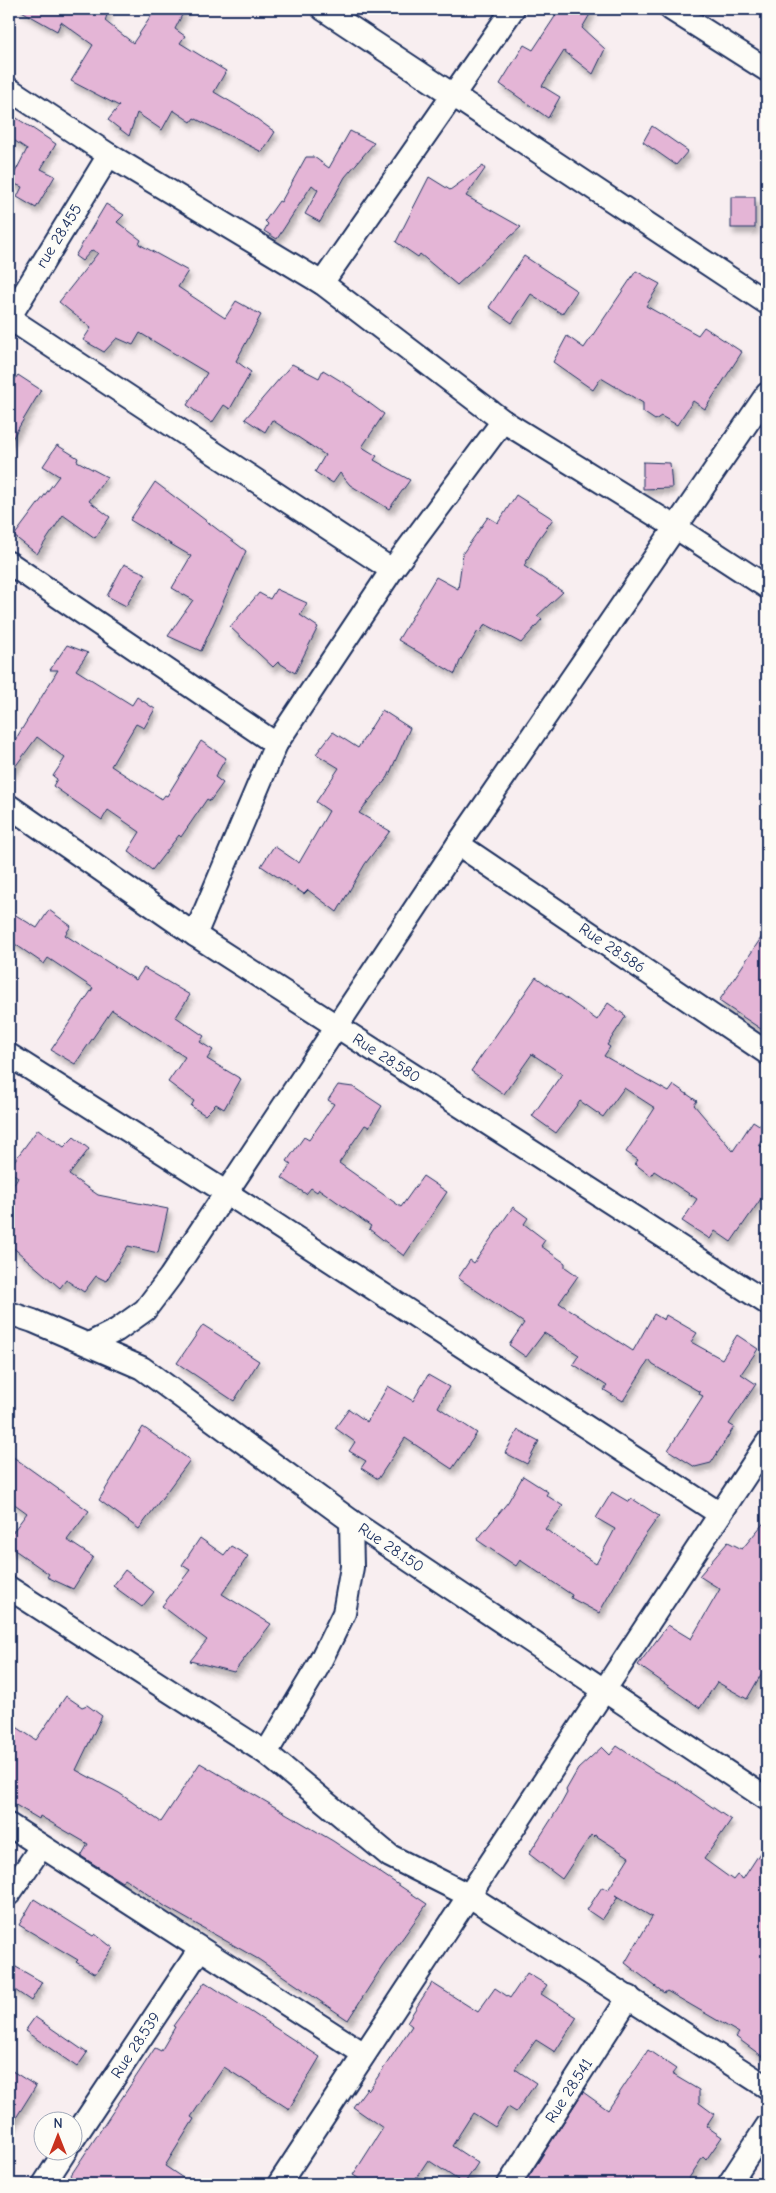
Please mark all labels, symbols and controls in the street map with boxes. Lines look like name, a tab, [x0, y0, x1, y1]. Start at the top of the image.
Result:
street label: rue 28.455	[32, 201, 86, 271]
street label: Rue 28.586	[576, 920, 649, 977]
street label: Rue 28.580	[349, 1030, 424, 1087]
street label: Rue 28.150	[355, 1519, 427, 1576]
street label: Rue 28.539	[107, 2009, 164, 2082]
street label: Rue 28.541	[542, 2055, 596, 2126]
north arrow	[32, 2110, 82, 2160]
text: N	[53, 2115, 63, 2132]

